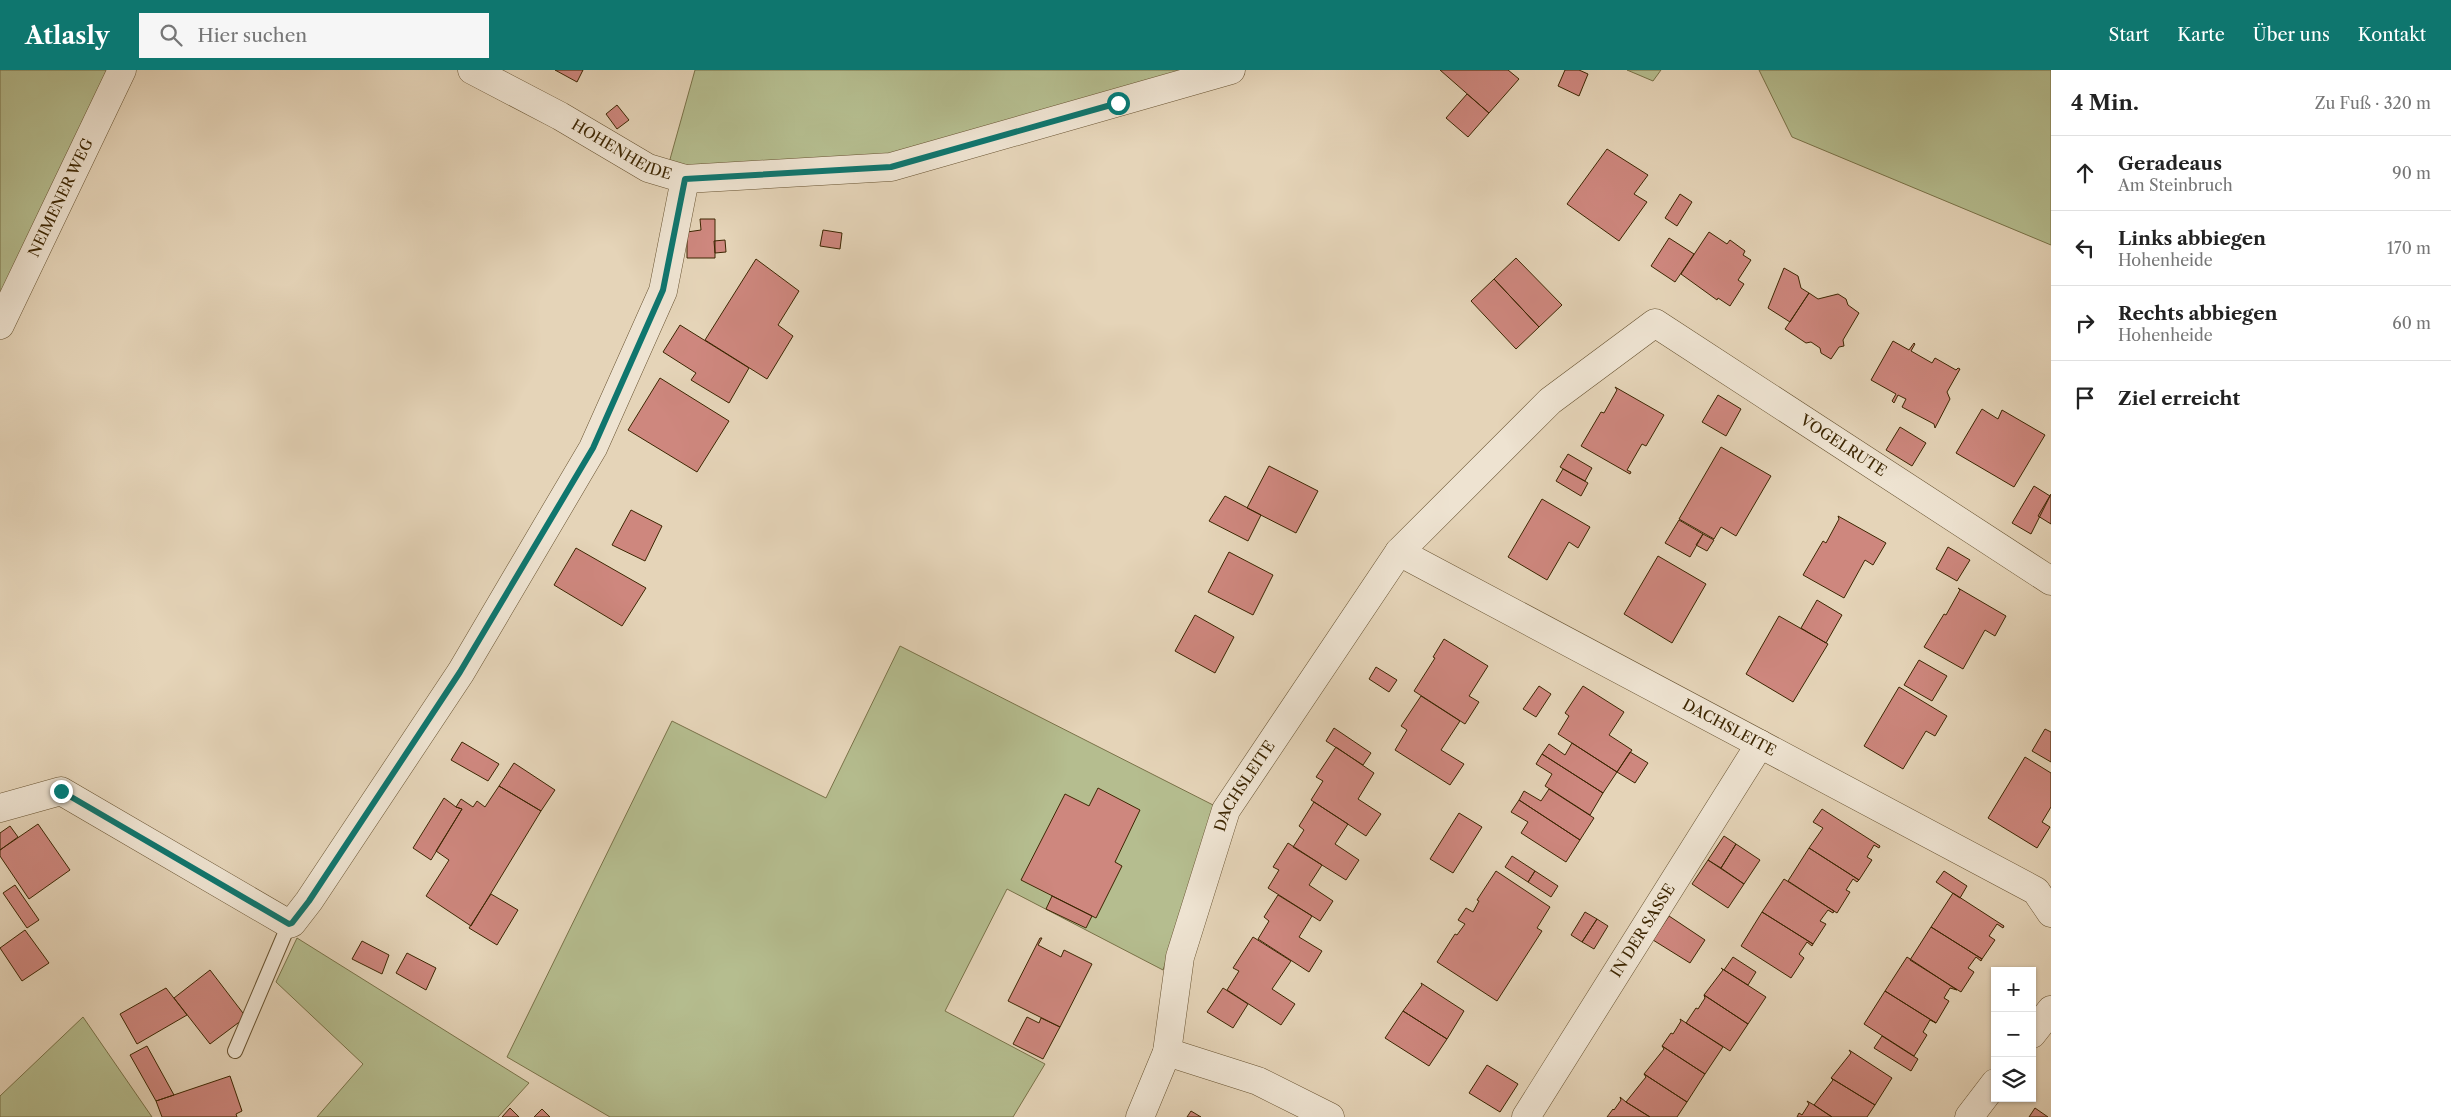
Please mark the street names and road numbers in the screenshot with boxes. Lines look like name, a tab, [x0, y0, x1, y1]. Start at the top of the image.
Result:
street label: HOHENHEIDE	[568, 115, 674, 184]
street label: NEIMENER WEG	[24, 135, 97, 260]
street label: VOGELRUTE	[1796, 410, 1890, 480]
street label: DACHSLEITE	[1679, 695, 1779, 760]
street label: DACHSLEITE	[1210, 737, 1279, 834]
street label: IN DER SASSE	[1606, 880, 1679, 981]

